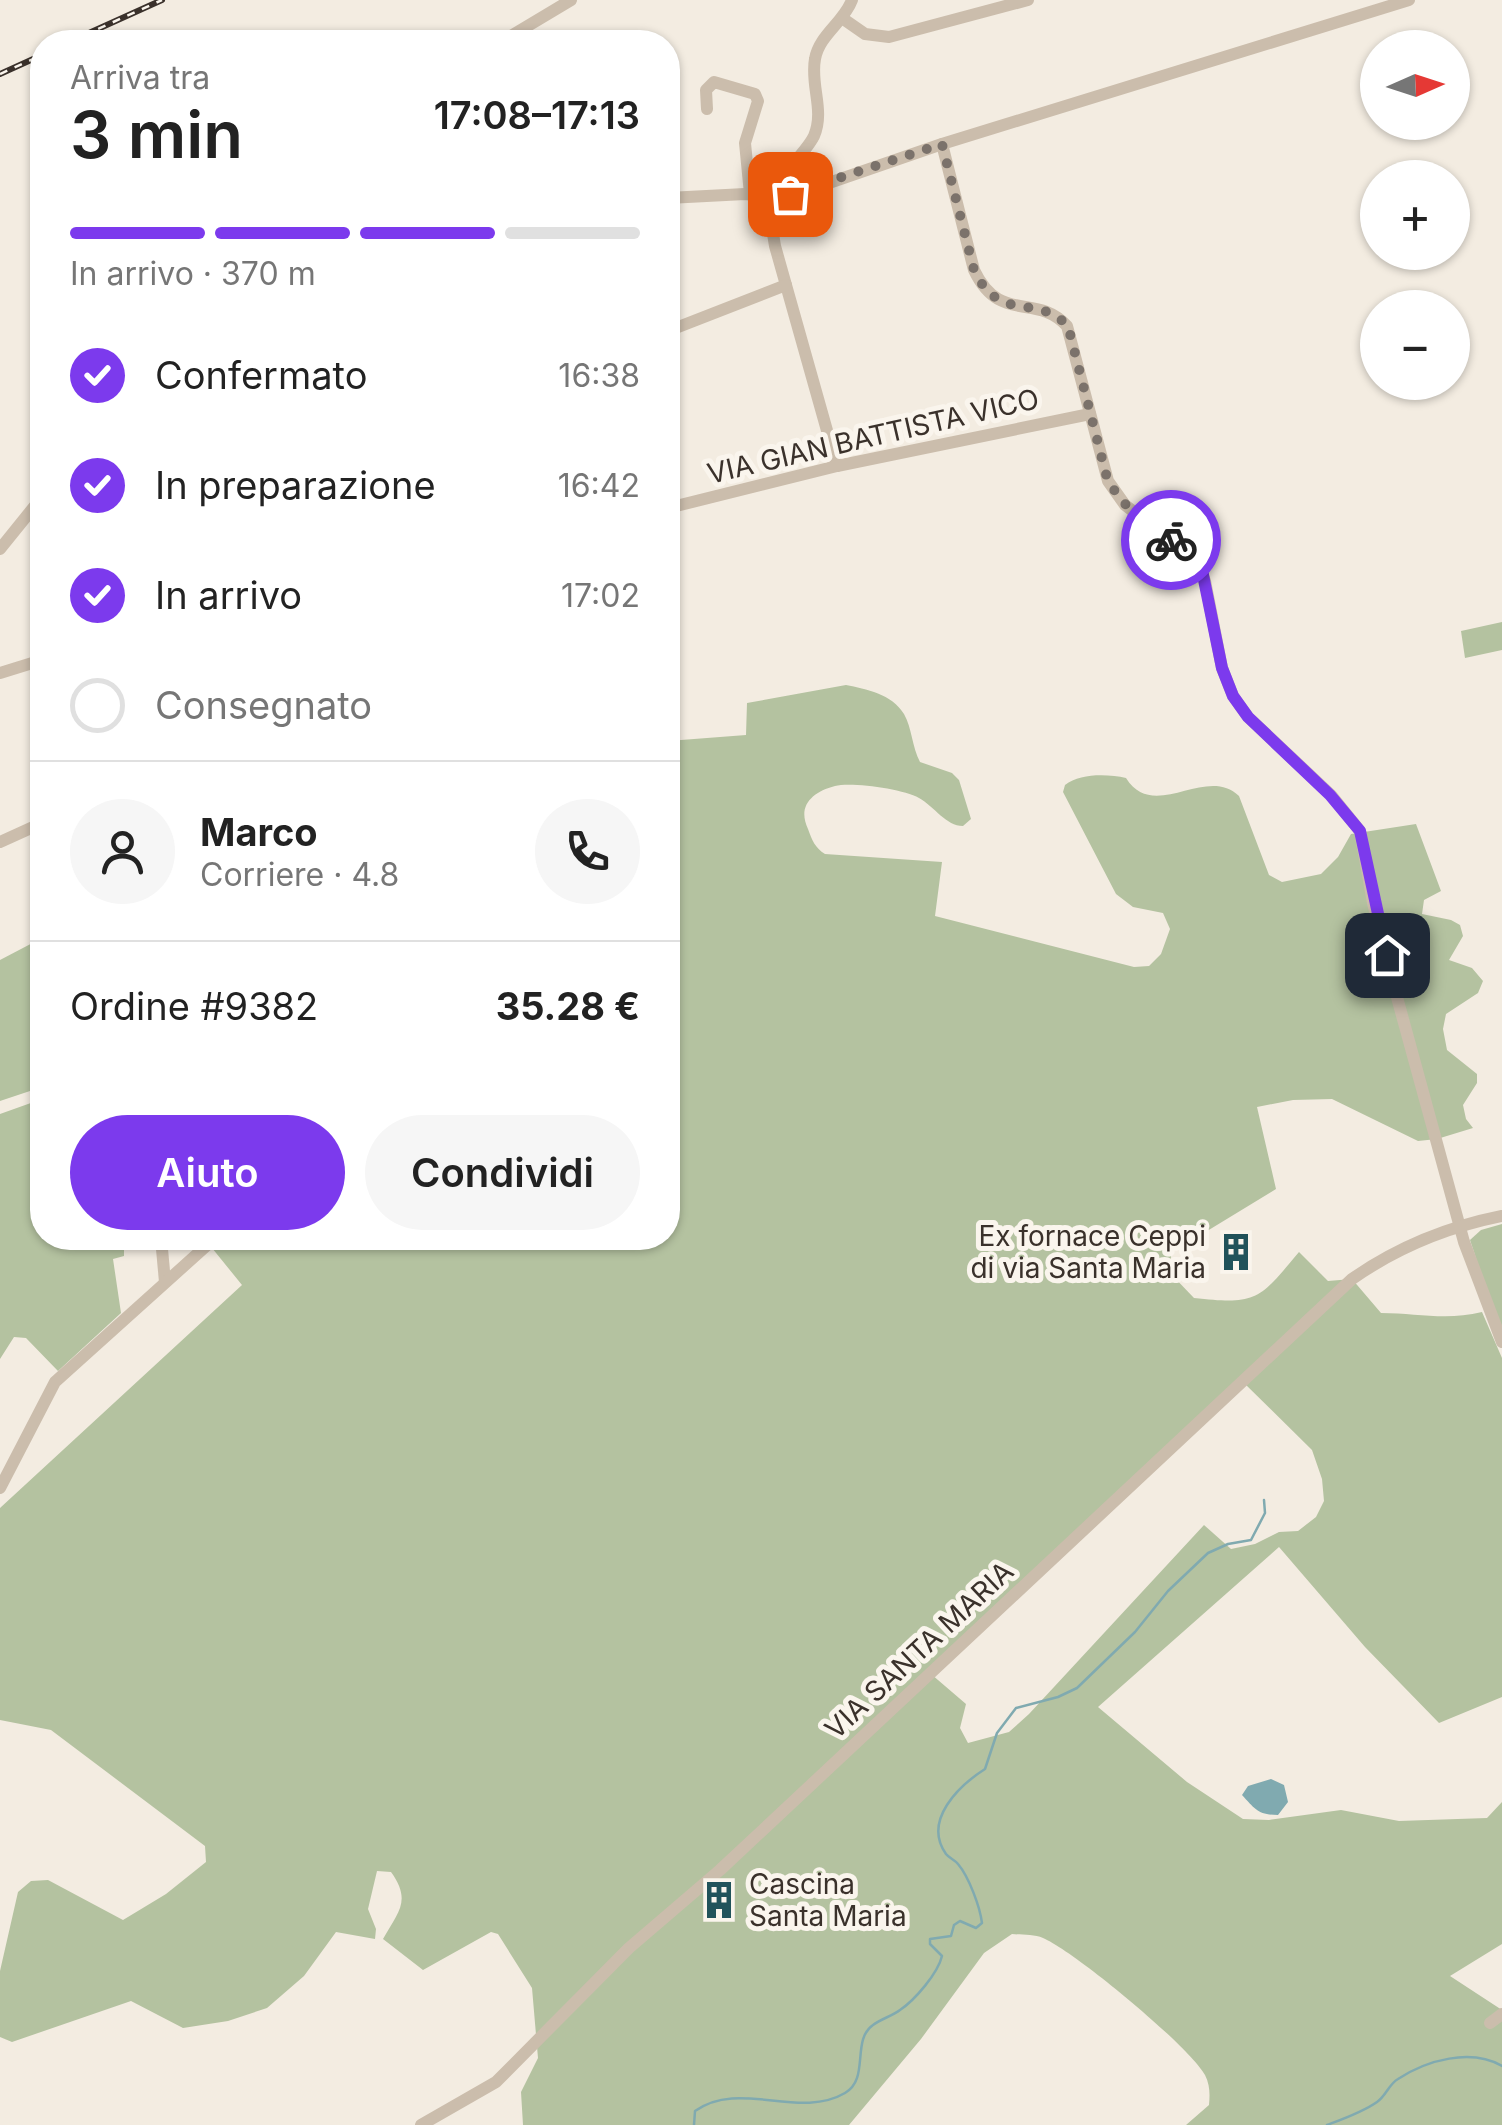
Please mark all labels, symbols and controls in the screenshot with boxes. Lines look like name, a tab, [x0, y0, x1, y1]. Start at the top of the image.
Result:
north arrow	[1360, 30, 1470, 140]
map controls	[1360, 30, 1470, 400]
text: Arriva tra	[70, 58, 210, 97]
text: 17:08–17:13	[434, 92, 640, 138]
text: 3 min	[70, 95, 243, 174]
pin	[748, 152, 833, 237]
button: +	[1360, 160, 1470, 270]
icon: bag	[763, 167, 818, 222]
text: In arrivo · 370 m	[70, 254, 316, 293]
button: −	[1360, 290, 1470, 400]
icon: check	[70, 348, 125, 403]
text: Confermato	[155, 352, 367, 398]
text: 16:38	[558, 356, 640, 395]
street label: VIA GIAN BATTISTA VICO	[704, 381, 1042, 491]
icon: check	[70, 458, 125, 513]
text: In preparazione	[155, 462, 436, 508]
text: 16:42	[558, 466, 640, 505]
courier	[1121, 490, 1221, 590]
icon: bike	[1144, 513, 1199, 568]
icon: check	[70, 568, 125, 623]
text: In arrivo	[155, 572, 302, 618]
text: 17:02	[561, 576, 640, 615]
text: Consegnato	[155, 682, 372, 728]
button: person	[70, 799, 175, 904]
button: phone	[535, 799, 640, 904]
text: Marco	[200, 809, 318, 855]
text: Corriere · 4.8	[200, 855, 399, 894]
pin	[1345, 913, 1430, 998]
icon: home	[1360, 928, 1415, 983]
text: Ordine #9382	[70, 983, 318, 1029]
text: 35.28 €	[496, 983, 640, 1029]
button: Aiuto	[70, 1115, 345, 1230]
button: Condividi	[365, 1115, 640, 1230]
place label: Ex fornace Ceppi di via Santa Maria	[970, 1219, 1206, 1285]
building icon: Ex fornace Ceppi di via Santa Maria	[1215, 1231, 1257, 1273]
street label: VIA SANTA MARIA	[818, 1554, 1020, 1746]
place label: Cascina Santa Maria	[749, 1867, 907, 1933]
building icon: Cascina Santa Maria	[698, 1879, 740, 1921]

